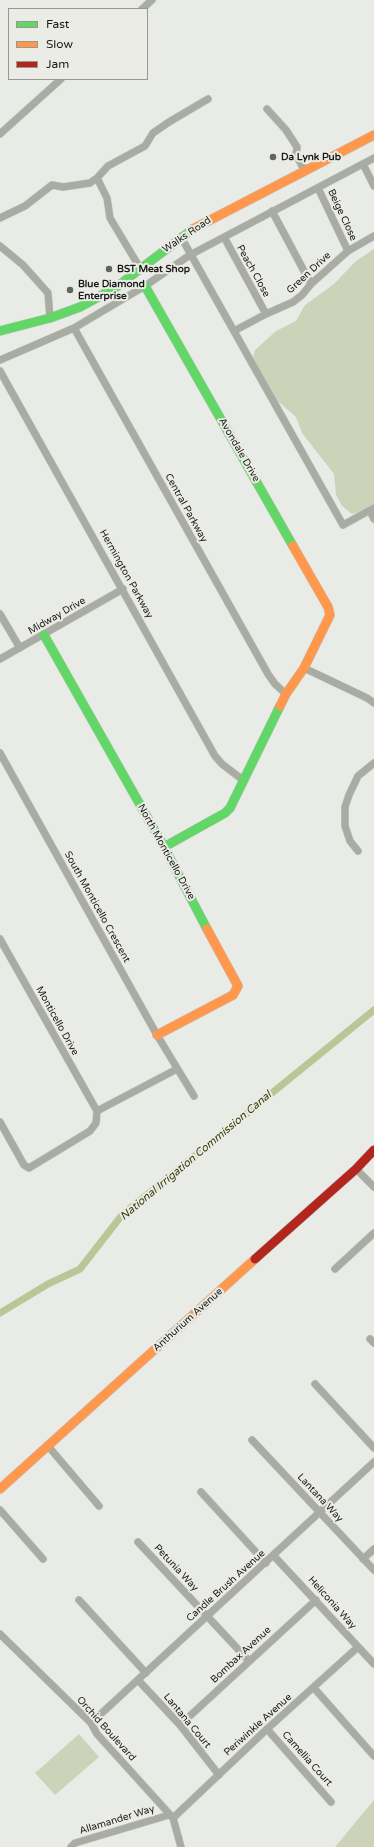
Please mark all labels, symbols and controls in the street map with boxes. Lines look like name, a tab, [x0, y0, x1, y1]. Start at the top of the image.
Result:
legend	[8, 8, 148, 80]
text: Fast	[46, 17, 69, 31]
text: Slow	[46, 37, 73, 51]
text: Jam	[46, 57, 69, 71]
place label: Da Lynk Pub	[281, 151, 341, 163]
marker: Da Lynk Pub	[268, 152, 278, 162]
street label: Beige Close	[325, 187, 359, 243]
street label: Walks Road	[161, 214, 213, 256]
street label: Peach Close	[234, 243, 272, 299]
street label: Green Drive	[284, 250, 334, 296]
place label: BST Meat Shop	[117, 263, 190, 275]
marker: BST Meat Shop	[104, 264, 114, 274]
place label: Blue Diamond Enterprise	[78, 278, 145, 302]
marker: Blue Diamond Enterprise	[65, 285, 75, 295]
street label: Avondale Drive	[216, 416, 262, 484]
street label: Central Parkway	[162, 471, 210, 545]
street label: Hermington Parkway	[97, 528, 155, 620]
street label: Midway Drive	[26, 595, 88, 637]
street label: North Monticello Drive	[135, 802, 197, 902]
street label: South Monticello Crescent	[61, 849, 133, 965]
street label: Monticello Drive	[33, 984, 81, 1058]
water label: National Irrigation Commission Canal	[118, 1089, 274, 1223]
street label: Anthurium Avenue	[151, 1286, 225, 1354]
street label: Lantana Way	[295, 1471, 345, 1525]
street label: Petunia Way	[151, 1542, 201, 1594]
street label: Candle Brush Avenue	[184, 1547, 268, 1625]
street label: Heliconia Way	[305, 1574, 359, 1632]
street label: Bombax Avenue	[208, 1624, 274, 1686]
street label: Lantana Court	[161, 1691, 213, 1751]
street label: Periwinkle Avenue	[222, 1691, 294, 1759]
street label: Orchid Boulevard	[74, 1694, 138, 1764]
street label: Camellia Court	[279, 1729, 335, 1789]
street label: Allamander Way	[78, 1803, 156, 1837]

